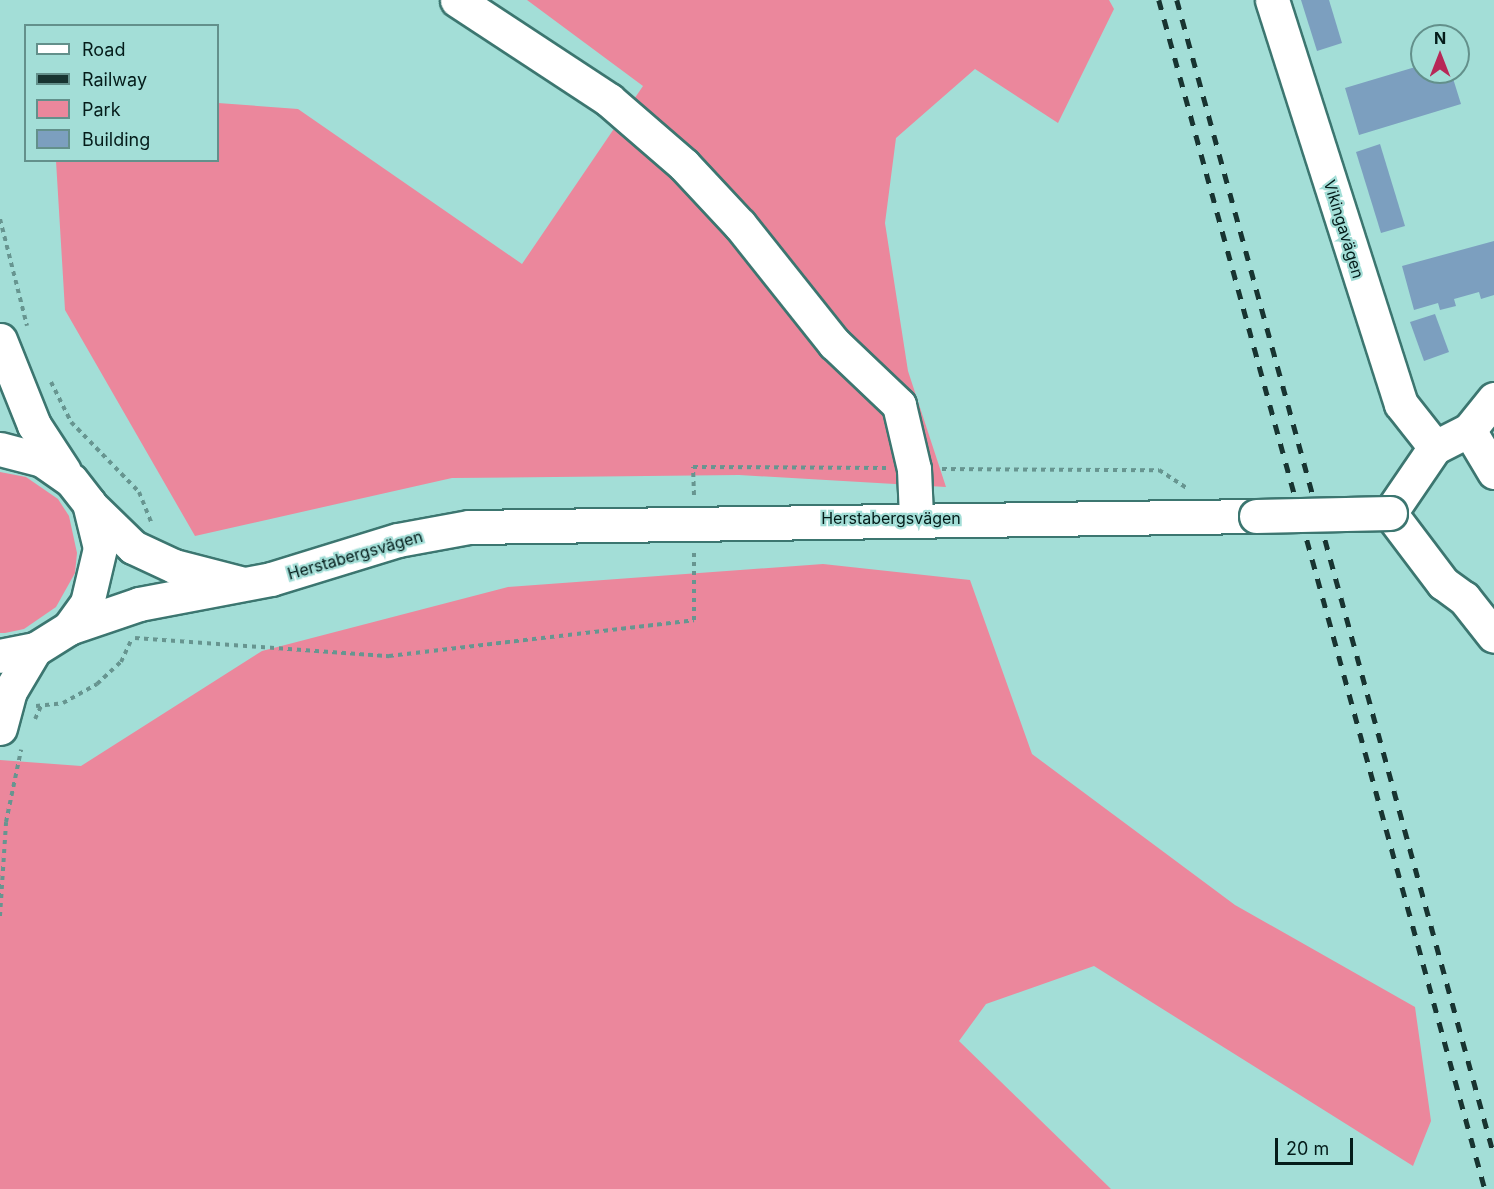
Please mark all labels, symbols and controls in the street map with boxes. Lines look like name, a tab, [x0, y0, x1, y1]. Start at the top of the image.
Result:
legend	[24, 24, 219, 162]
north arrow	[1410, 24, 1470, 84]
text: N	[1434, 28, 1446, 48]
text: Road	[82, 39, 125, 60]
text: Railway	[82, 69, 147, 90]
text: Park	[82, 99, 121, 120]
text: Building	[82, 129, 150, 150]
street label: Vikingavägen	[1320, 177, 1368, 281]
street label: Herstabergsvägen	[821, 508, 961, 528]
street label: Herstabergsvägen	[285, 527, 425, 583]
scale bar	[1278, 1126, 1356, 1164]
text: 20 m	[1286, 1138, 1329, 1159]

